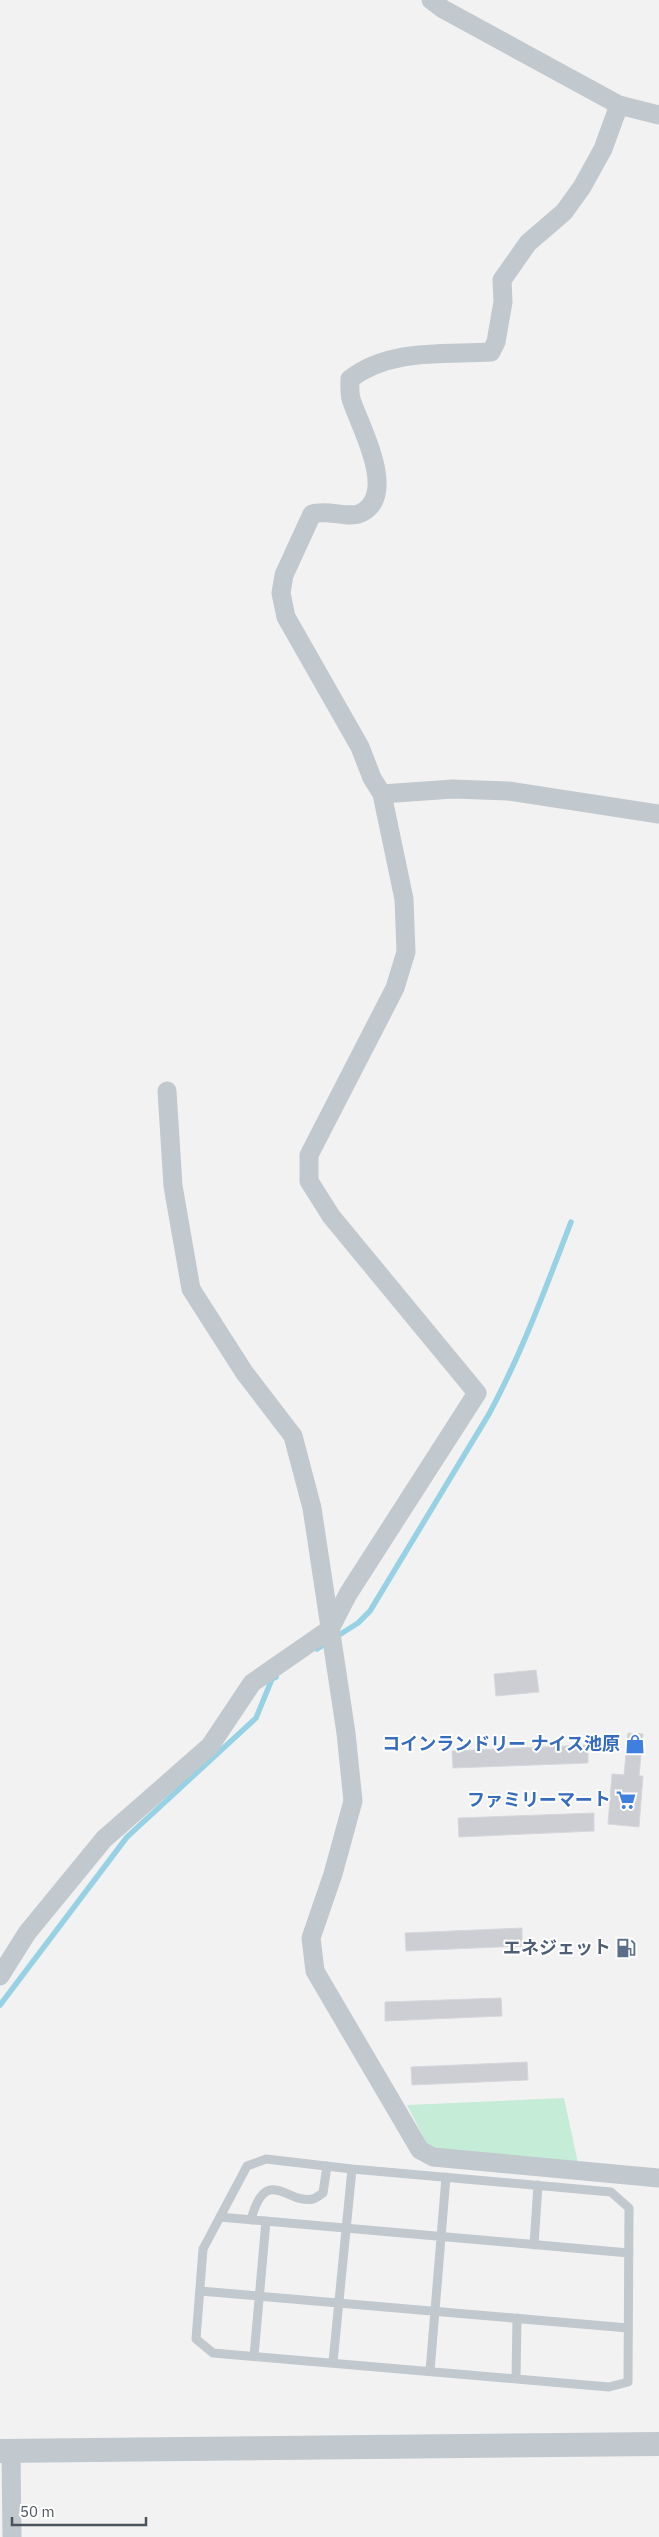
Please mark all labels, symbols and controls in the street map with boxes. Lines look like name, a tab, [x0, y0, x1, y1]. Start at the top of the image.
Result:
place label: コインランドリー ナイス池原	[382, 1732, 620, 1755]
shop icon: コインランドリー ナイス池原	[624, 1733, 646, 1755]
place label: ファミリーマート	[467, 1788, 611, 1811]
supermarket icon: ファミリーマート	[615, 1789, 637, 1811]
place label: エネジェット	[503, 1936, 611, 1959]
fuel station icon: エネジェット	[615, 1937, 637, 1959]
scale bar	[12, 2494, 146, 2526]
text: 50 m	[20, 2502, 55, 2521]

